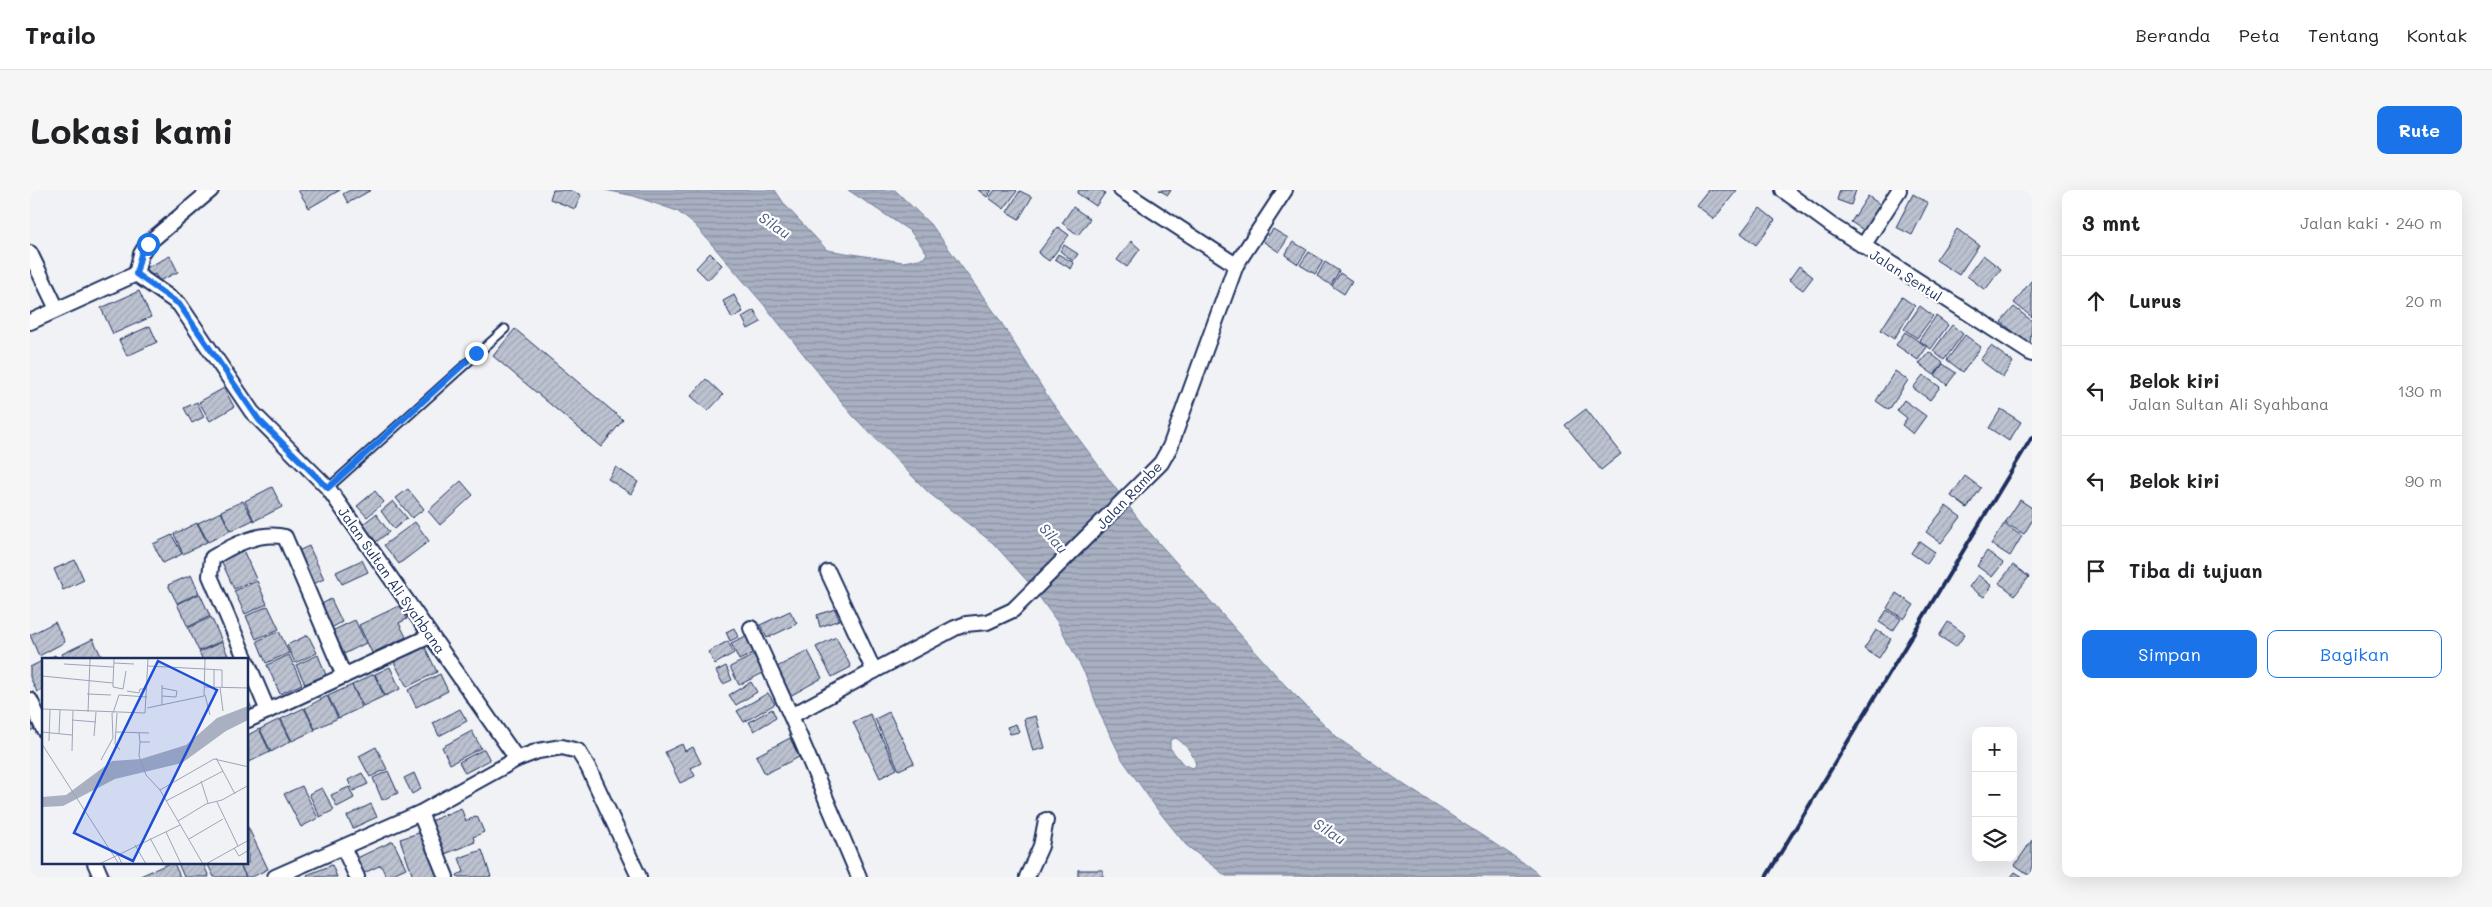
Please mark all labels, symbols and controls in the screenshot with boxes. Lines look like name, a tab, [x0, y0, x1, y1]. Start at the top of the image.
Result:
text: Trailo	[25, 19, 96, 50]
text: Beranda	[2136, 23, 2211, 47]
text: Peta	[2239, 23, 2280, 47]
text: Tentang	[2308, 23, 2379, 47]
text: Kontak	[2407, 23, 2467, 47]
button: Rute	[2377, 106, 2462, 154]
text: Lokasi kami	[30, 107, 234, 153]
water label: Silau	[755, 207, 795, 243]
text: 3 mnt	[2082, 209, 2140, 236]
text: Jalan kaki · 240 m	[2300, 212, 2442, 233]
route start	[137, 233, 160, 256]
street label: Jalan Sentul	[1866, 245, 1946, 305]
icon: ahead	[2082, 287, 2110, 315]
text: Lurus	[2129, 288, 2181, 313]
text: 20 m	[2405, 290, 2442, 311]
route end	[465, 342, 488, 365]
text: Belok kiri	[2129, 368, 2220, 393]
icon: left	[2082, 377, 2110, 405]
text: 130 m	[2398, 380, 2442, 401]
text: Jalan Sultan Ali Syahbana	[2129, 393, 2329, 414]
street label: Jalan Rambe	[1092, 457, 1166, 533]
icon: left	[2082, 467, 2110, 495]
text: Belok kiri	[2129, 468, 2220, 493]
text: 90 m	[2405, 470, 2442, 491]
street label: Jalan Sultan Ali Syahbana	[334, 503, 450, 657]
water label: Silau	[1035, 518, 1073, 558]
icon: arrive	[2082, 557, 2110, 585]
text: Tiba di tujuan	[2129, 558, 2262, 583]
button: Simpan	[2082, 630, 2257, 678]
button: Bagikan	[2267, 630, 2442, 678]
inset map	[42, 658, 249, 864]
map controls	[1972, 727, 2017, 862]
button: +	[1972, 727, 2017, 772]
button: −	[1972, 772, 2017, 817]
water label: Silau	[1310, 813, 1350, 849]
button: layers	[1972, 817, 2017, 862]

